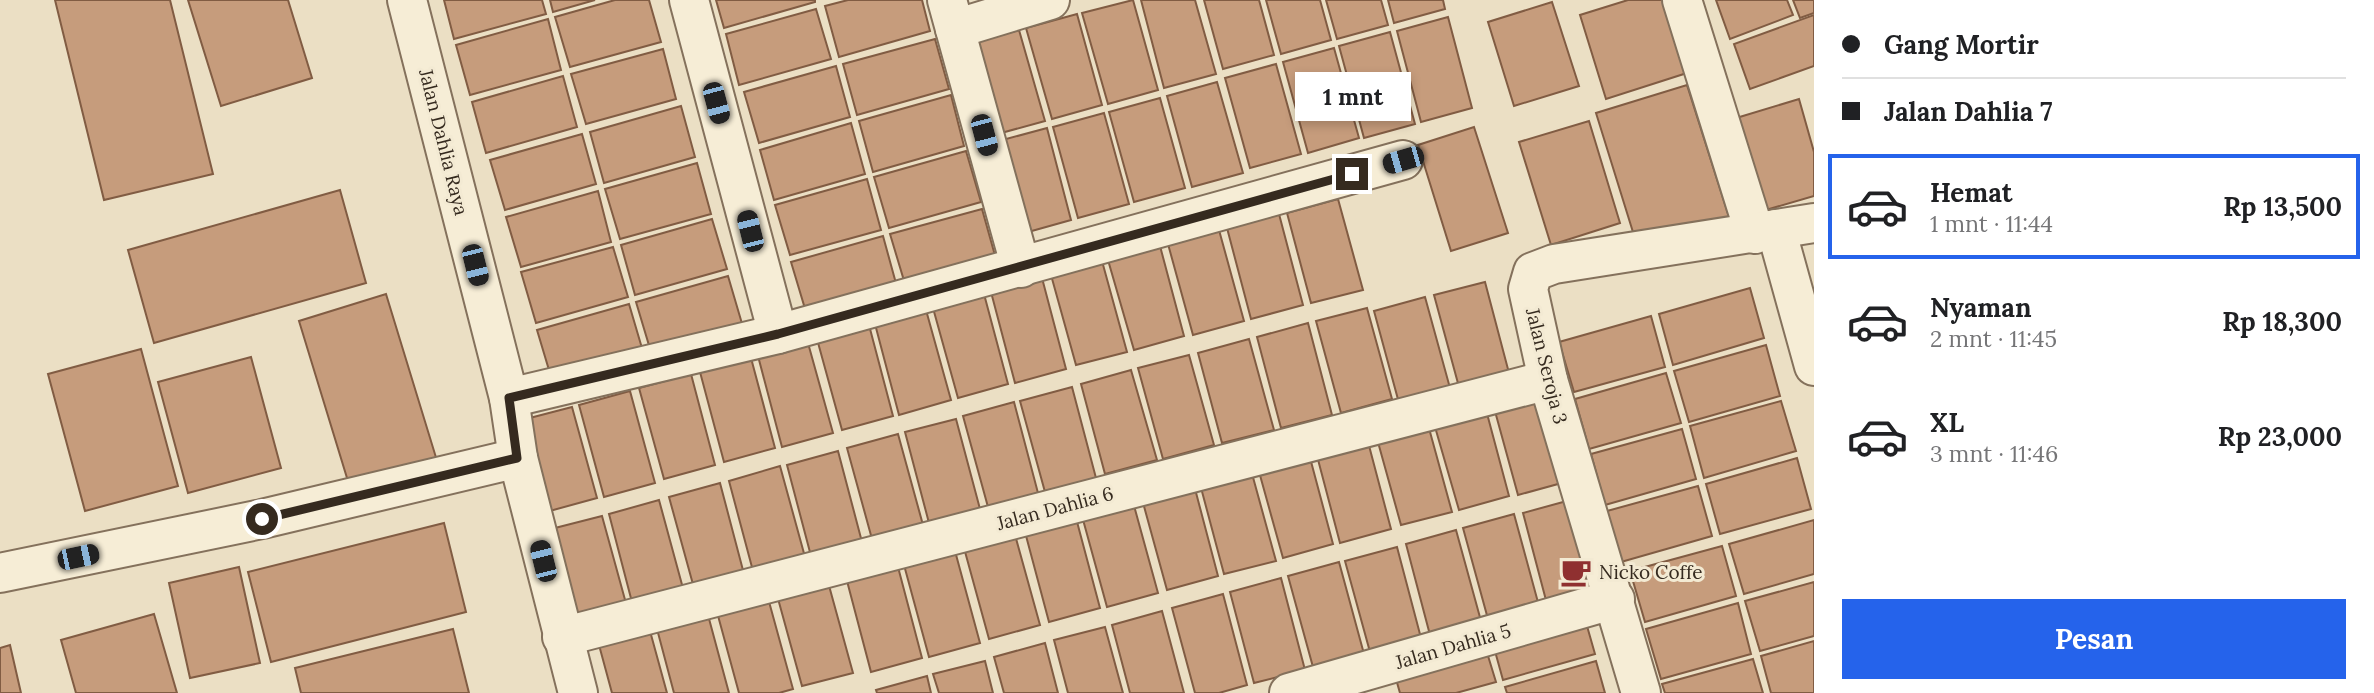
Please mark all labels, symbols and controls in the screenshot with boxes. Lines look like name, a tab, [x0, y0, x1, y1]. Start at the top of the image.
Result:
text: Gang Mortir	[1884, 28, 2039, 61]
street label: Jalan Dahlia Raya	[414, 65, 474, 218]
callout: 1 mnt	[1294, 72, 1410, 122]
car	[701, 80, 732, 126]
text: 1 mnt	[1323, 82, 1383, 111]
text: Jalan Dahlia 7	[1884, 95, 2052, 128]
car	[969, 112, 1000, 158]
car	[1380, 144, 1427, 176]
route end	[1336, 158, 1368, 190]
icon: car	[1846, 175, 1909, 238]
text: Hemat	[1930, 176, 2012, 209]
text: Rp 13,500	[2223, 190, 2342, 223]
car	[735, 208, 766, 254]
text: 1 mnt · 11:44	[1930, 209, 2053, 238]
car	[460, 242, 491, 288]
icon: car	[1846, 290, 1909, 353]
text: Nyaman	[1930, 291, 2031, 324]
street label: Jalan Seroja 3	[1521, 305, 1573, 427]
text: Rp 18,300	[2222, 305, 2342, 338]
text: 2 mnt · 11:45	[1930, 324, 2057, 353]
icon: car	[1846, 405, 1909, 468]
text: XL	[1930, 406, 1964, 439]
text: Rp 23,000	[2218, 420, 2342, 453]
text: 3 mnt · 11:46	[1930, 439, 2058, 468]
street label: Jalan Dahlia 6	[993, 481, 1116, 535]
route start	[246, 503, 278, 535]
car	[528, 538, 559, 584]
car	[56, 542, 101, 572]
cafe icon: Nicko Coffe	[1559, 555, 1593, 589]
place label: Nicko Coffe	[1599, 560, 1703, 584]
button: Pesan	[1842, 599, 2346, 679]
street label: Jalan Dahlia 5	[1392, 618, 1514, 674]

